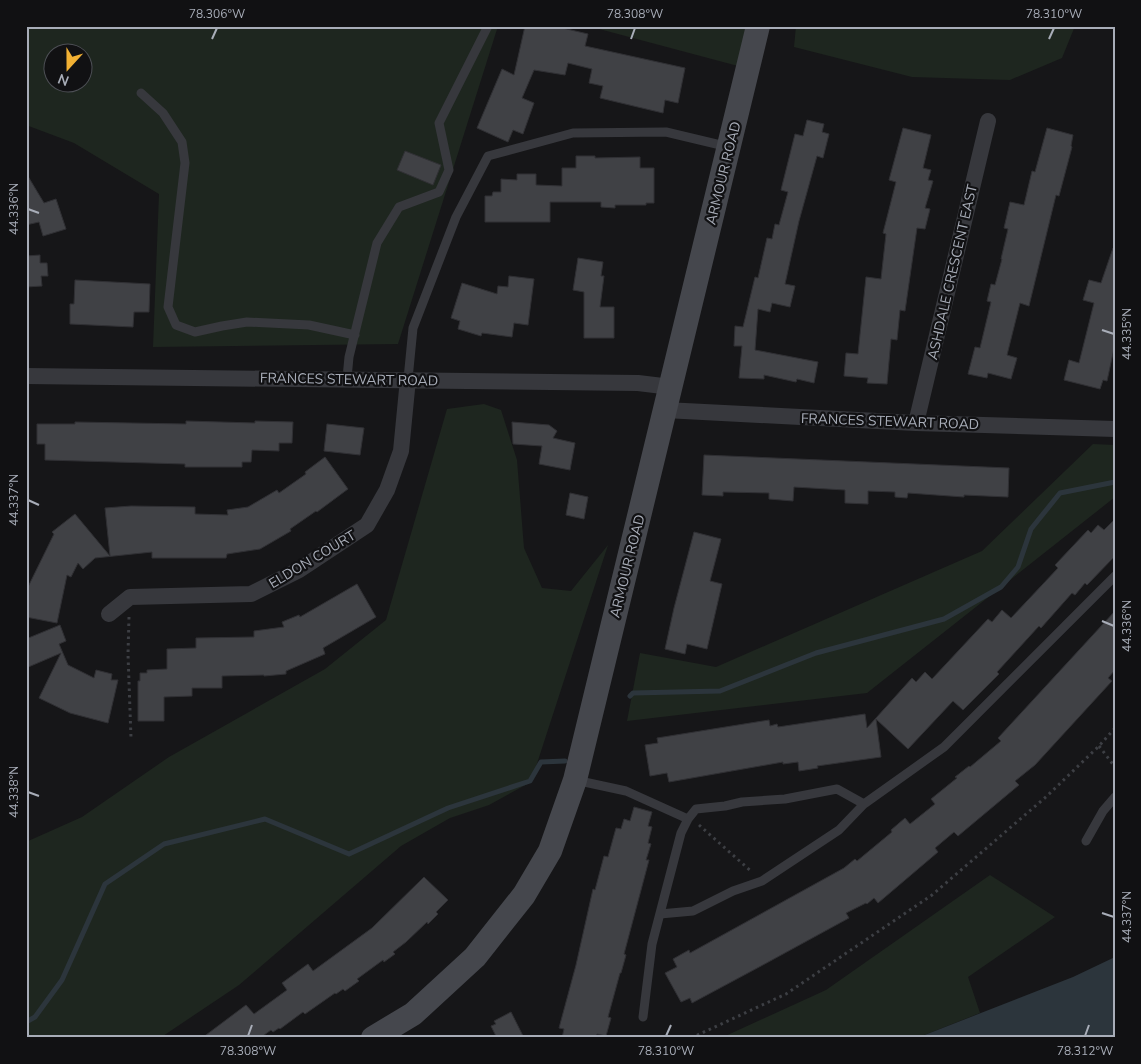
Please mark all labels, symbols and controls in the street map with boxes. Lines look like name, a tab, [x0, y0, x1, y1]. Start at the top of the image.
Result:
text: 78.306°W	[189, 6, 245, 22]
text: 78.308°W	[607, 6, 663, 22]
text: 78.310°W	[1026, 6, 1082, 22]
north arrow	[42, 42, 92, 92]
text: N	[55, 69, 72, 90]
street label: ARMOUR ROAD	[701, 119, 746, 227]
street label: ASHDALE CRESCENT EAST	[923, 182, 982, 362]
text: 44.336°N	[6, 183, 22, 235]
text: 44.335°N	[1119, 308, 1135, 360]
street label: FRANCES STEWART ROAD	[260, 368, 438, 391]
street label: FRANCES STEWART ROAD	[800, 409, 979, 434]
text: 44.337°N	[6, 474, 22, 526]
street label: ARMOUR ROAD	[605, 512, 650, 620]
street label: ELDON COURT	[265, 526, 360, 593]
text: 44.336°N	[1119, 600, 1135, 652]
text: 44.338°N	[6, 766, 22, 818]
text: 44.337°N	[1119, 891, 1135, 943]
text: 78.308°W	[220, 1043, 276, 1059]
text: 78.310°W	[638, 1043, 694, 1059]
text: 78.312°W	[1057, 1043, 1113, 1059]

